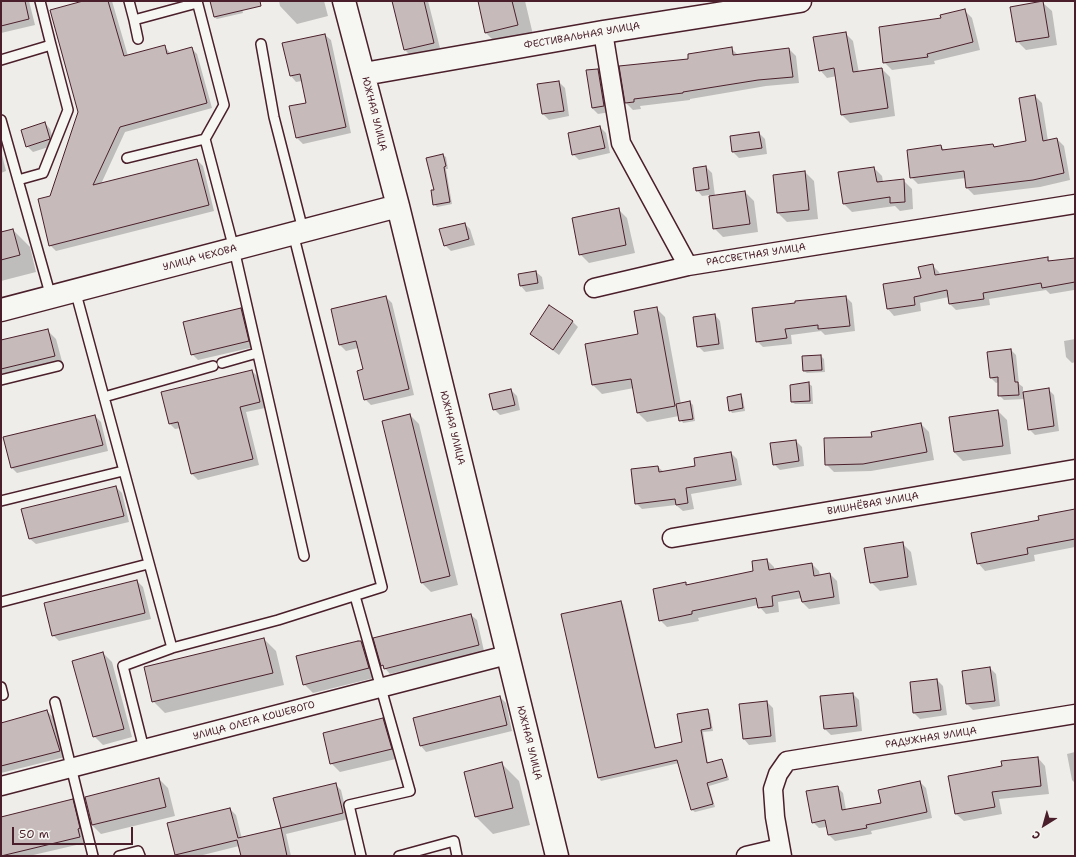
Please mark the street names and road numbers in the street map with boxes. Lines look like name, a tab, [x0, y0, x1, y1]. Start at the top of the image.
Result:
street label: ФЕСТИВАЛЬНАЯ УЛИЦА	[523, 20, 641, 52]
street label: ЮЖНАЯ УЛИЦА	[359, 76, 389, 152]
street label: РАССВЕТНАЯ УЛИЦА	[705, 241, 807, 269]
street label: УЛИЦА ЧЕХОВА	[162, 242, 238, 274]
street label: ЮЖНАЯ УЛИЦА	[437, 390, 467, 466]
street label: ВИШНЁВАЯ УЛИЦА	[826, 490, 920, 518]
street label: УЛИЦА ОЛЕГА КОШЕВОГО	[192, 699, 316, 743]
street label: ЮЖНАЯ УЛИЦА	[514, 705, 544, 781]
street label: РАДУЖНАЯ УЛИЦА	[884, 725, 978, 751]

